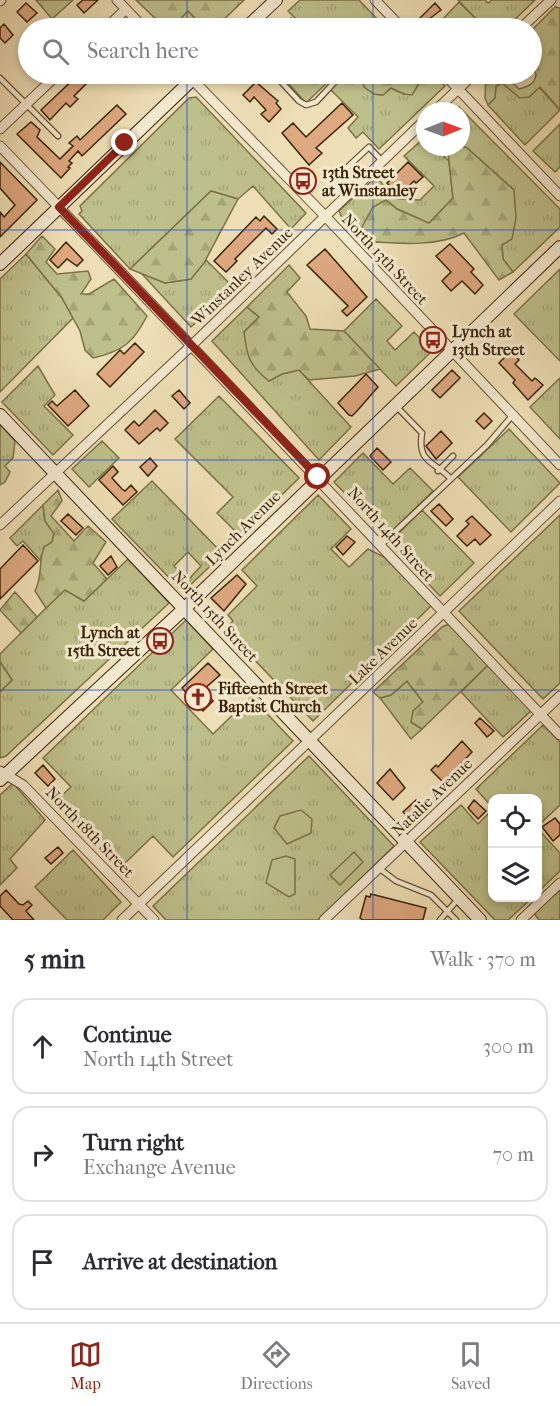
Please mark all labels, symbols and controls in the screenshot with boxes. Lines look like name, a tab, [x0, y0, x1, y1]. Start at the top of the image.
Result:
search box	[18, 18, 542, 84]
icon: search	[39, 35, 72, 68]
text: Search here	[87, 38, 199, 64]
north arrow	[416, 102, 470, 156]
route end	[111, 129, 137, 155]
place label: 13th Street at Winstanley	[322, 163, 418, 201]
bus stop icon: 13th Street at Winstanley	[288, 166, 318, 196]
street label: North 13th Street	[338, 210, 432, 309]
street label: Winstanley Avenue	[187, 223, 297, 330]
place label: Lynch at 13th Street	[452, 322, 525, 360]
bus stop icon: Lynch at 13th Street	[418, 325, 448, 355]
route start	[304, 463, 330, 489]
street label: North 14th Street	[344, 483, 439, 585]
street label: Lynch Avenue	[202, 487, 284, 569]
street label: North 15th Street	[168, 566, 262, 666]
street label: Lake Avenue	[345, 614, 421, 688]
place label: Lynch at 15th Street	[67, 623, 140, 660]
bus stop icon: Lynch at 15th Street	[145, 626, 175, 656]
place label: Fifteenth Street Baptist Church	[217, 679, 328, 717]
church icon: Fifteenth Street Baptist Church	[183, 682, 213, 712]
street label: Natalie Avenue	[388, 754, 476, 840]
street label: North 18th Street	[42, 783, 138, 882]
map controls	[488, 794, 542, 902]
button: locate	[488, 794, 542, 848]
button: layers	[488, 848, 542, 902]
text: 5 min	[24, 944, 85, 975]
text: Walk · 370 m	[430, 948, 536, 971]
text: Continue	[83, 1022, 172, 1048]
icon: ahead	[26, 1030, 59, 1063]
text: 300 m	[483, 1035, 534, 1058]
text: North 14th Street	[83, 1048, 233, 1071]
text: Turn right	[83, 1130, 184, 1156]
icon: right	[26, 1138, 59, 1171]
text: 70 m	[492, 1143, 534, 1166]
text: Exchange Avenue	[83, 1156, 236, 1179]
icon: arrive	[26, 1246, 59, 1279]
text: Arrive at destination	[83, 1249, 277, 1275]
tab: Map	[69, 1338, 102, 1393]
tab: Directions	[241, 1338, 313, 1393]
tab: Saved	[451, 1338, 491, 1393]

